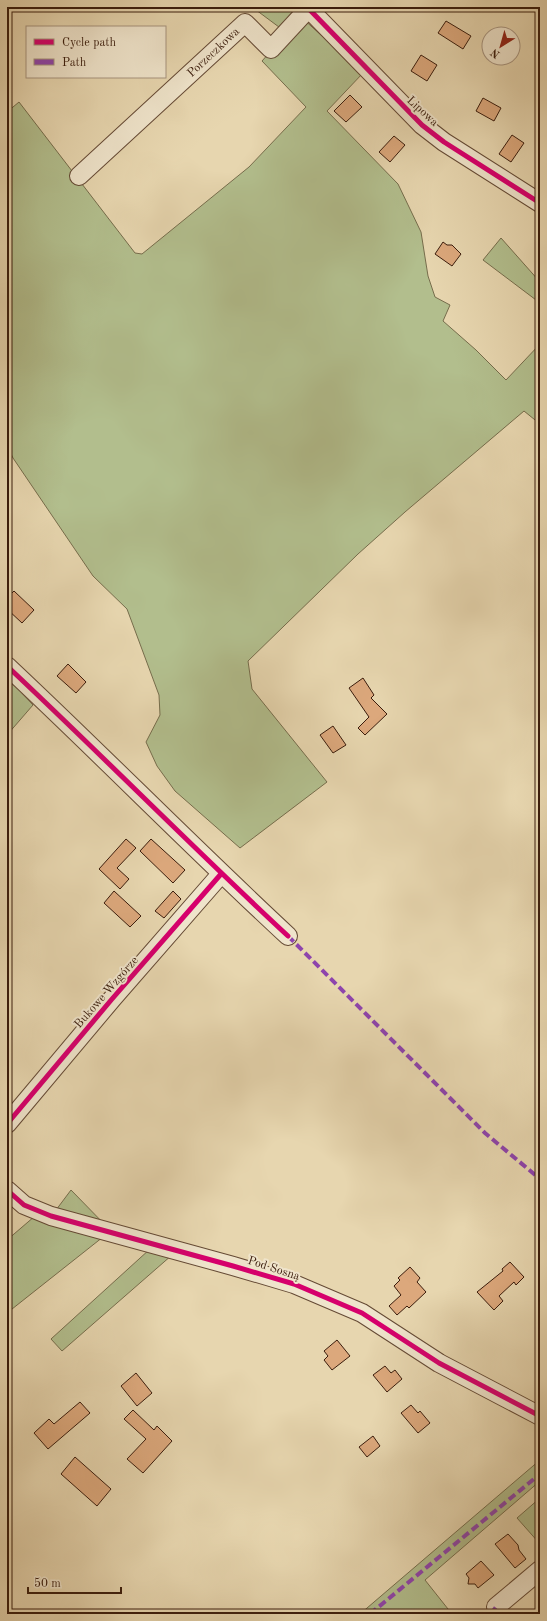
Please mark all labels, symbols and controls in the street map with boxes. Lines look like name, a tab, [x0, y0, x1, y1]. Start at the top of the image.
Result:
legend	[26, 26, 166, 78]
street label: Porzeczkowa	[185, 26, 242, 80]
north arrow	[481, 26, 521, 66]
text: Cycle path	[62, 37, 117, 49]
text: N	[489, 46, 503, 60]
text: Path	[62, 57, 87, 69]
street label: Lipowa	[404, 94, 440, 129]
street label: Bukowe Wzgórze	[73, 954, 141, 1031]
street label: Pod Sosną	[246, 1255, 301, 1283]
scale bar	[28, 1569, 121, 1595]
text: 50 m	[34, 1577, 61, 1590]

